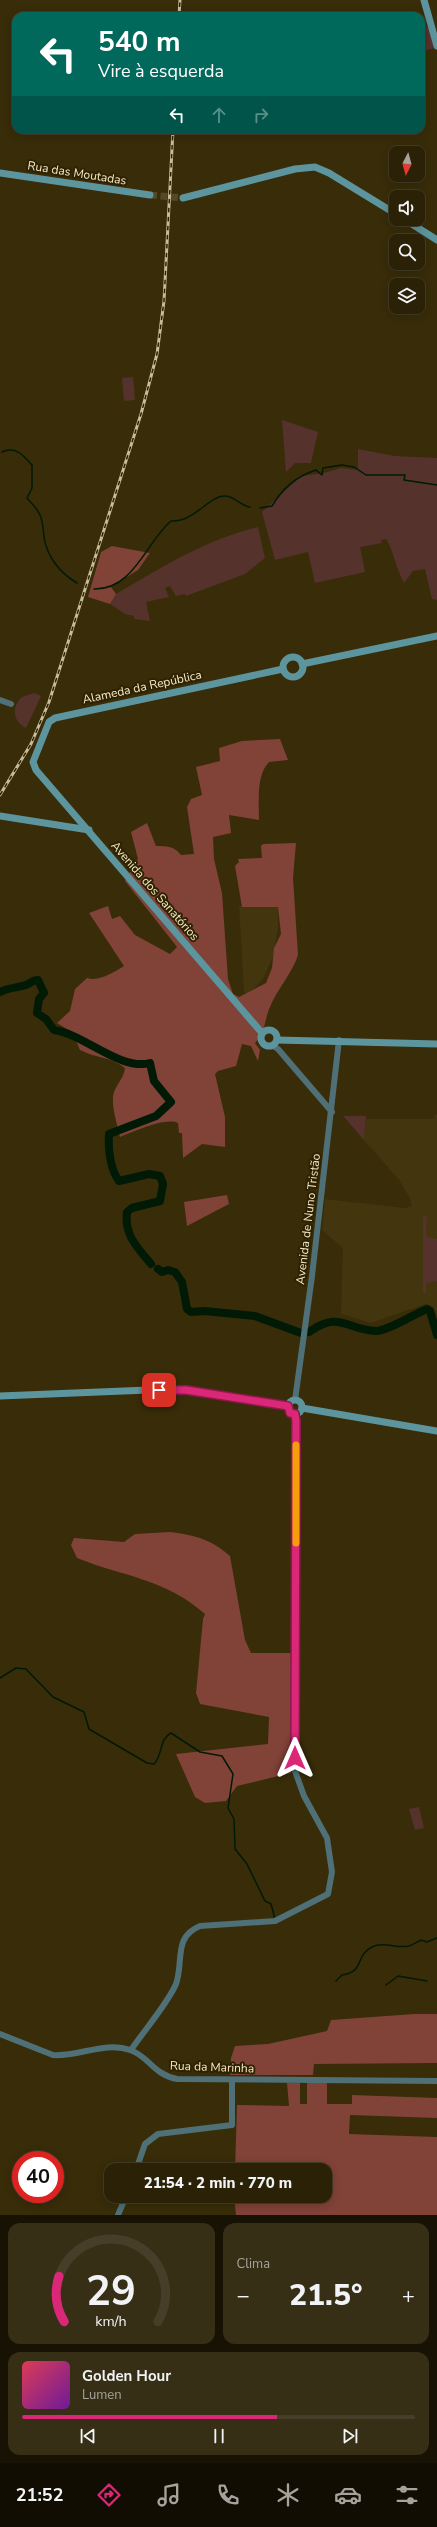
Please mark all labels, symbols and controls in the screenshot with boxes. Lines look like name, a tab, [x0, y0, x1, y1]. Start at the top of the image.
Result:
text: 540 m	[98, 23, 181, 61]
icon: left	[32, 28, 84, 80]
text: Vire à esquerda	[98, 59, 224, 83]
icon: left	[166, 104, 188, 126]
icon: ahead	[208, 104, 230, 126]
icon: right	[250, 104, 272, 126]
north arrow	[389, 146, 425, 182]
map controls	[389, 146, 425, 314]
street label: Rua das Moutadas	[26, 157, 128, 189]
button: sound	[389, 190, 425, 226]
button: search	[389, 234, 425, 270]
button: layers	[389, 278, 425, 314]
street label: Alameda da República	[81, 667, 203, 707]
street label: Avenida dos Sanatórios	[107, 838, 203, 944]
street label: Avenida de Nuno Tristão	[292, 1152, 324, 1285]
pin	[142, 1373, 176, 1407]
icon: arrive	[148, 1379, 170, 1401]
position arrow	[274, 1737, 316, 1779]
street label: Rua da Marinha	[170, 2058, 254, 2076]
speed limit sign: 40	[12, 2151, 64, 2203]
text: 21:54 · 2 min · 770 m	[144, 2173, 292, 2193]
text: Clima	[237, 2255, 270, 2273]
text: 29	[86, 2262, 136, 2319]
text: 21.5°	[289, 2275, 362, 2316]
text: −	[237, 2281, 250, 2311]
text: +	[402, 2281, 415, 2311]
text: km/h	[96, 2311, 127, 2330]
text: Golden Hour	[82, 2366, 171, 2386]
text: Lumen	[82, 2386, 122, 2404]
icon: previous	[77, 2425, 99, 2447]
icon: pause	[208, 2425, 230, 2447]
icon: next	[339, 2425, 361, 2447]
icon: directions	[95, 2481, 123, 2509]
icon: music	[155, 2481, 183, 2509]
icon: phone	[214, 2481, 242, 2509]
icon: climate	[274, 2481, 302, 2509]
icon: car	[334, 2481, 362, 2509]
icon: filters	[393, 2481, 421, 2509]
text: 21:52	[16, 2483, 63, 2507]

